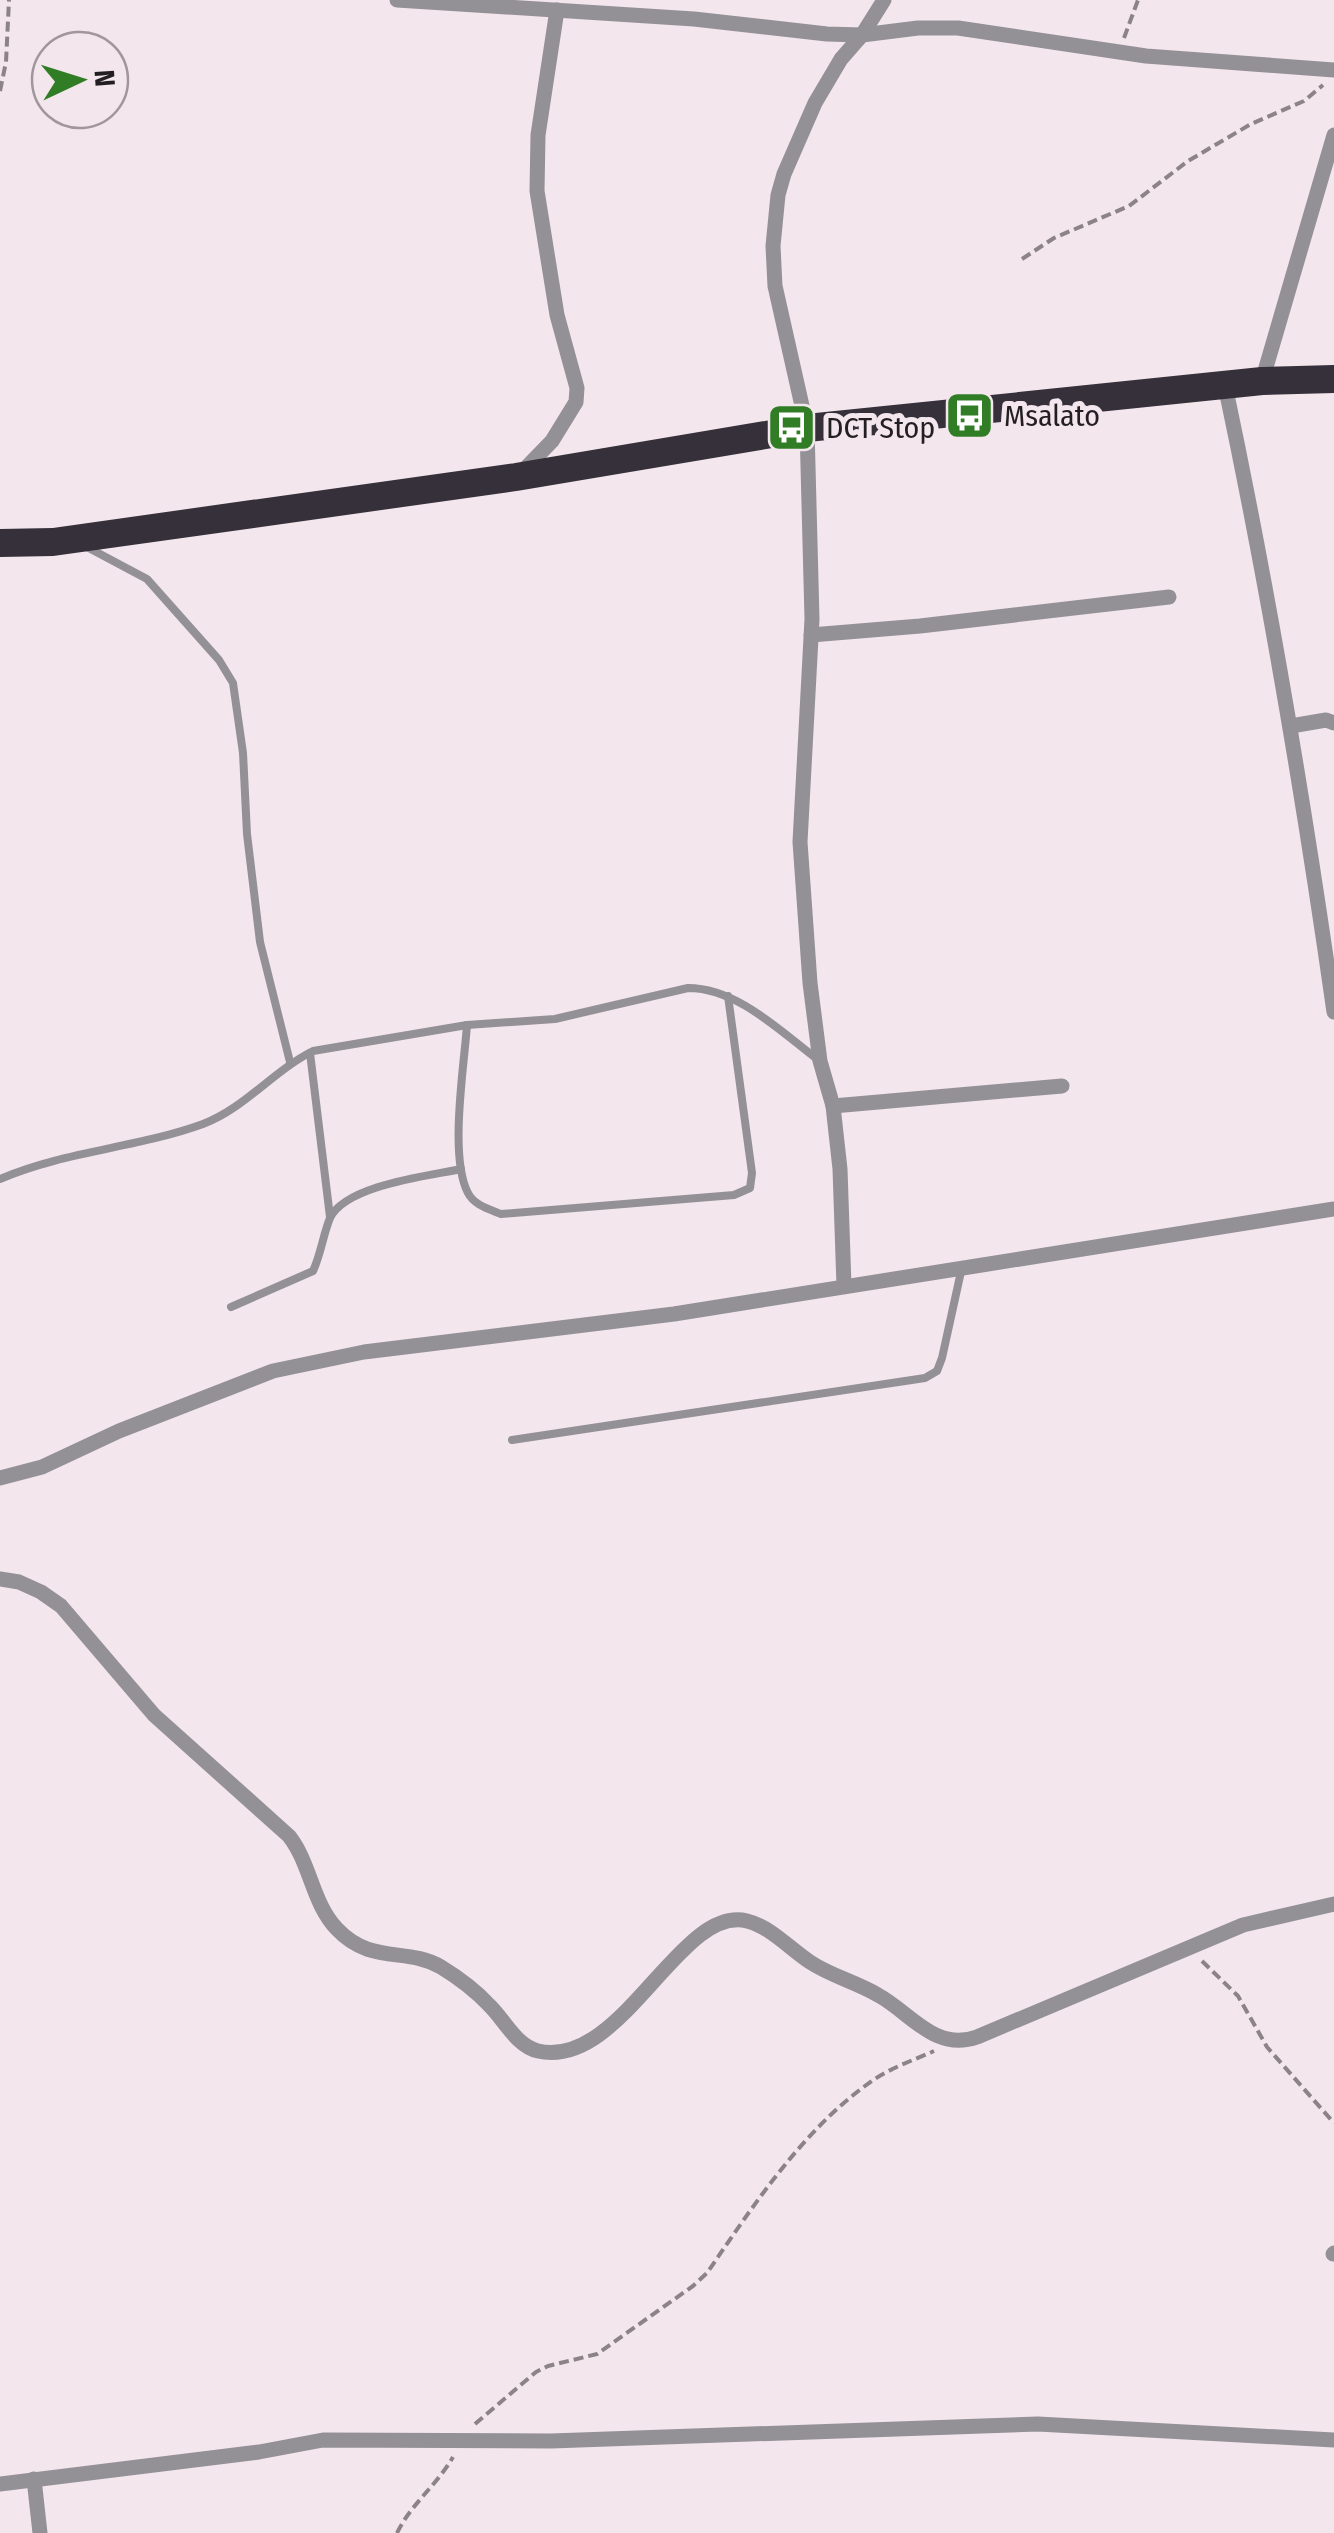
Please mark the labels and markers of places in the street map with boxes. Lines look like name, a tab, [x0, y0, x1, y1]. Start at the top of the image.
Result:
bus stop icon: Msalato	[943, 390, 995, 442]
place label: Msalato	[1004, 398, 1100, 434]
bus stop icon: DCT Stop	[765, 402, 817, 454]
place label: DCT Stop	[826, 410, 935, 446]

